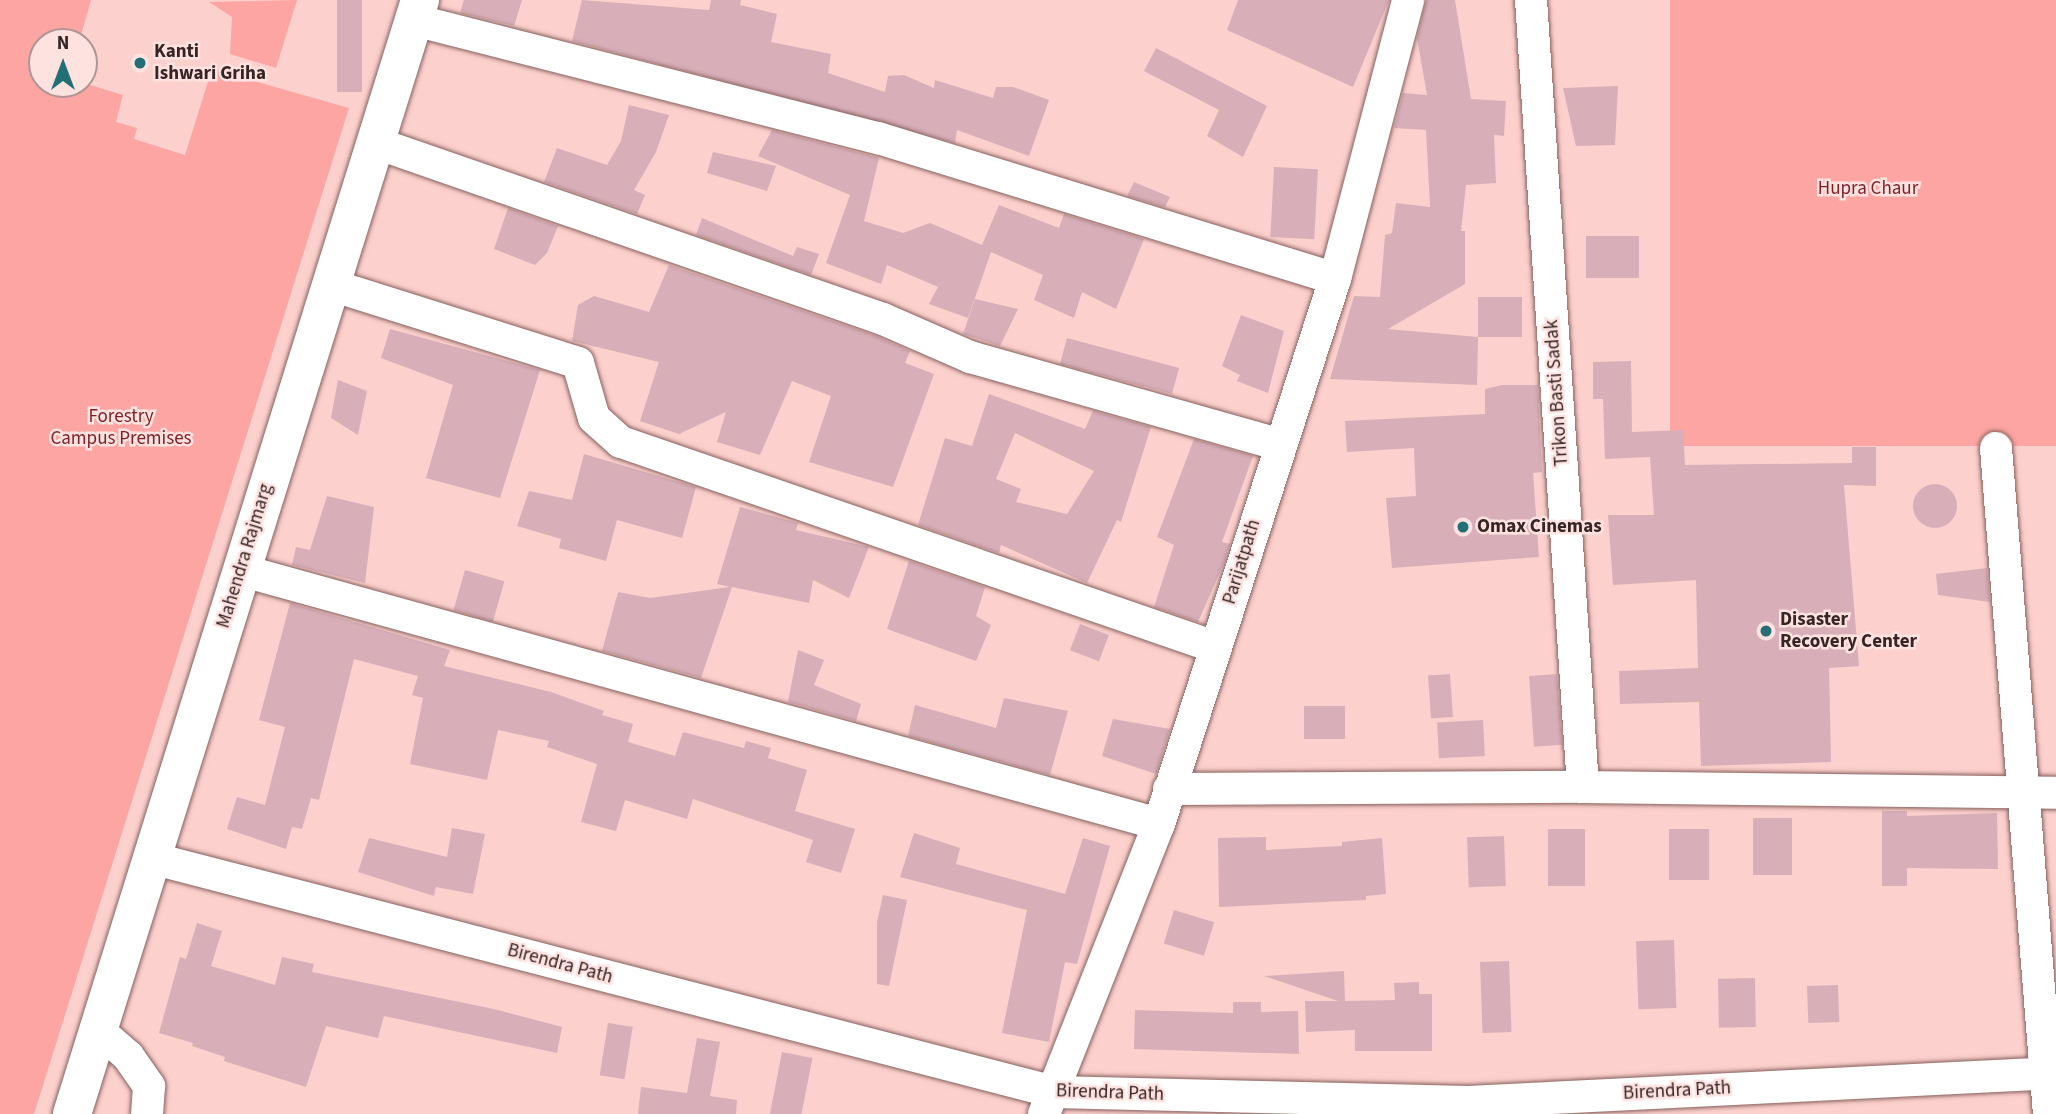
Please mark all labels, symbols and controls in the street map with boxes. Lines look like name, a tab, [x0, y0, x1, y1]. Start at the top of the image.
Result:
north arrow	[28, 28, 98, 98]
text: N	[57, 30, 69, 57]
place label: Kanti Ishwari Griha	[154, 41, 266, 85]
marker: Kanti Ishwari Griha	[132, 55, 148, 71]
park label: Hupra Chaur	[1818, 178, 1918, 200]
street label: Trikon Basti Sadak	[1541, 319, 1573, 467]
park label: Forestry Campus Premises	[50, 406, 192, 450]
street label: Mahendra Rajmarg	[212, 481, 278, 631]
place label: Omax Cinemas	[1477, 516, 1602, 538]
street label: Parijatpath	[1218, 517, 1266, 607]
marker: Omax Cinemas	[1455, 519, 1471, 535]
place label: Disaster Recovery Center	[1780, 609, 1917, 653]
marker: Disaster Recovery Center	[1758, 623, 1774, 639]
street label: Birendra Path	[505, 939, 615, 989]
street label: Birendra Path	[1622, 1077, 1732, 1105]
street label: Birendra Path	[1056, 1080, 1164, 1106]

